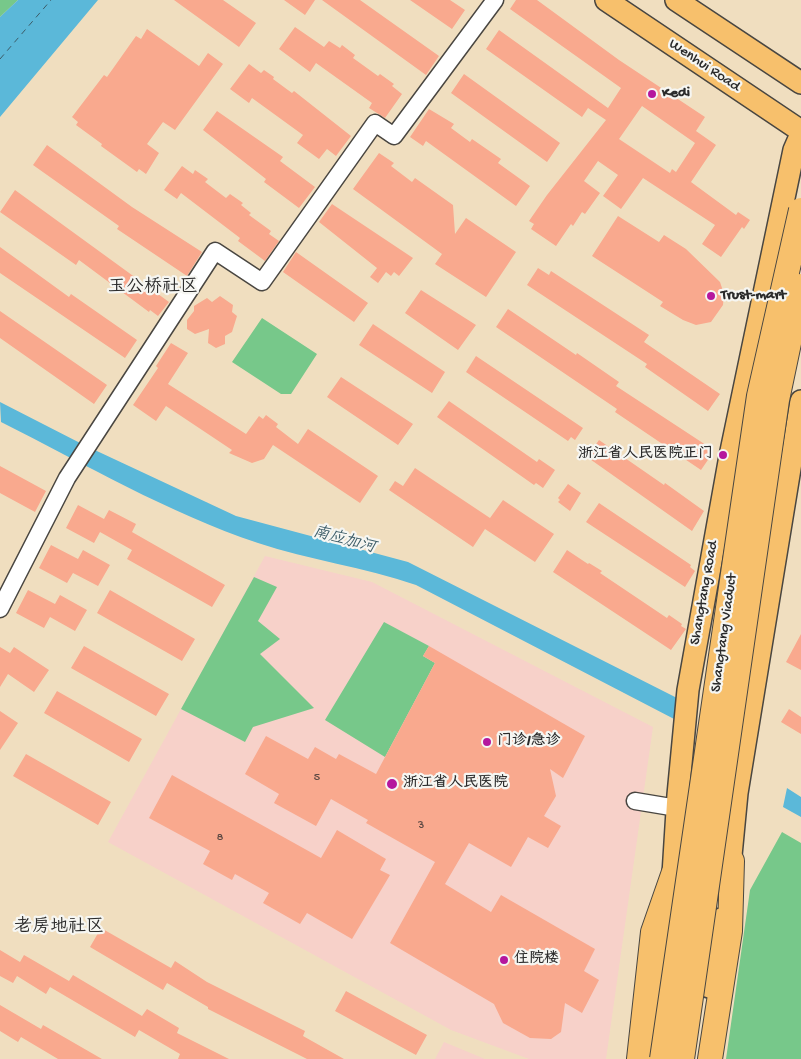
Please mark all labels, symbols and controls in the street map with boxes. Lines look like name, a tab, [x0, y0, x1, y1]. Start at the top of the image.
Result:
street label: Wenhui Road	[665, 36, 743, 96]
place label: Kedi	[662, 85, 690, 103]
marker: Kedi	[646, 88, 658, 100]
district label: 玉公桥社区	[108, 277, 198, 299]
place label: Trust-mart	[721, 287, 786, 305]
marker: Trust-mart	[705, 290, 717, 302]
place label: 浙江省人民医院正门	[578, 446, 713, 464]
marker: 浙江省人民医院正门	[717, 449, 729, 461]
water label: 南应加河	[311, 523, 377, 559]
street label: Shangtang Road	[687, 540, 723, 646]
street label: Shangtang Viaduct	[708, 573, 742, 693]
place label: 门诊/急诊	[497, 733, 561, 751]
marker: 门诊/急诊	[481, 736, 493, 748]
house number: 5	[314, 771, 320, 785]
place label: 浙江省人民医院	[403, 775, 508, 793]
marker: 浙江省人民医院	[385, 777, 399, 791]
house number: 3	[418, 819, 424, 833]
house number: 8	[217, 831, 223, 845]
district label: 老房地社区	[14, 917, 104, 939]
place label: 住院楼	[514, 951, 559, 969]
marker: 住院楼	[498, 954, 510, 966]

